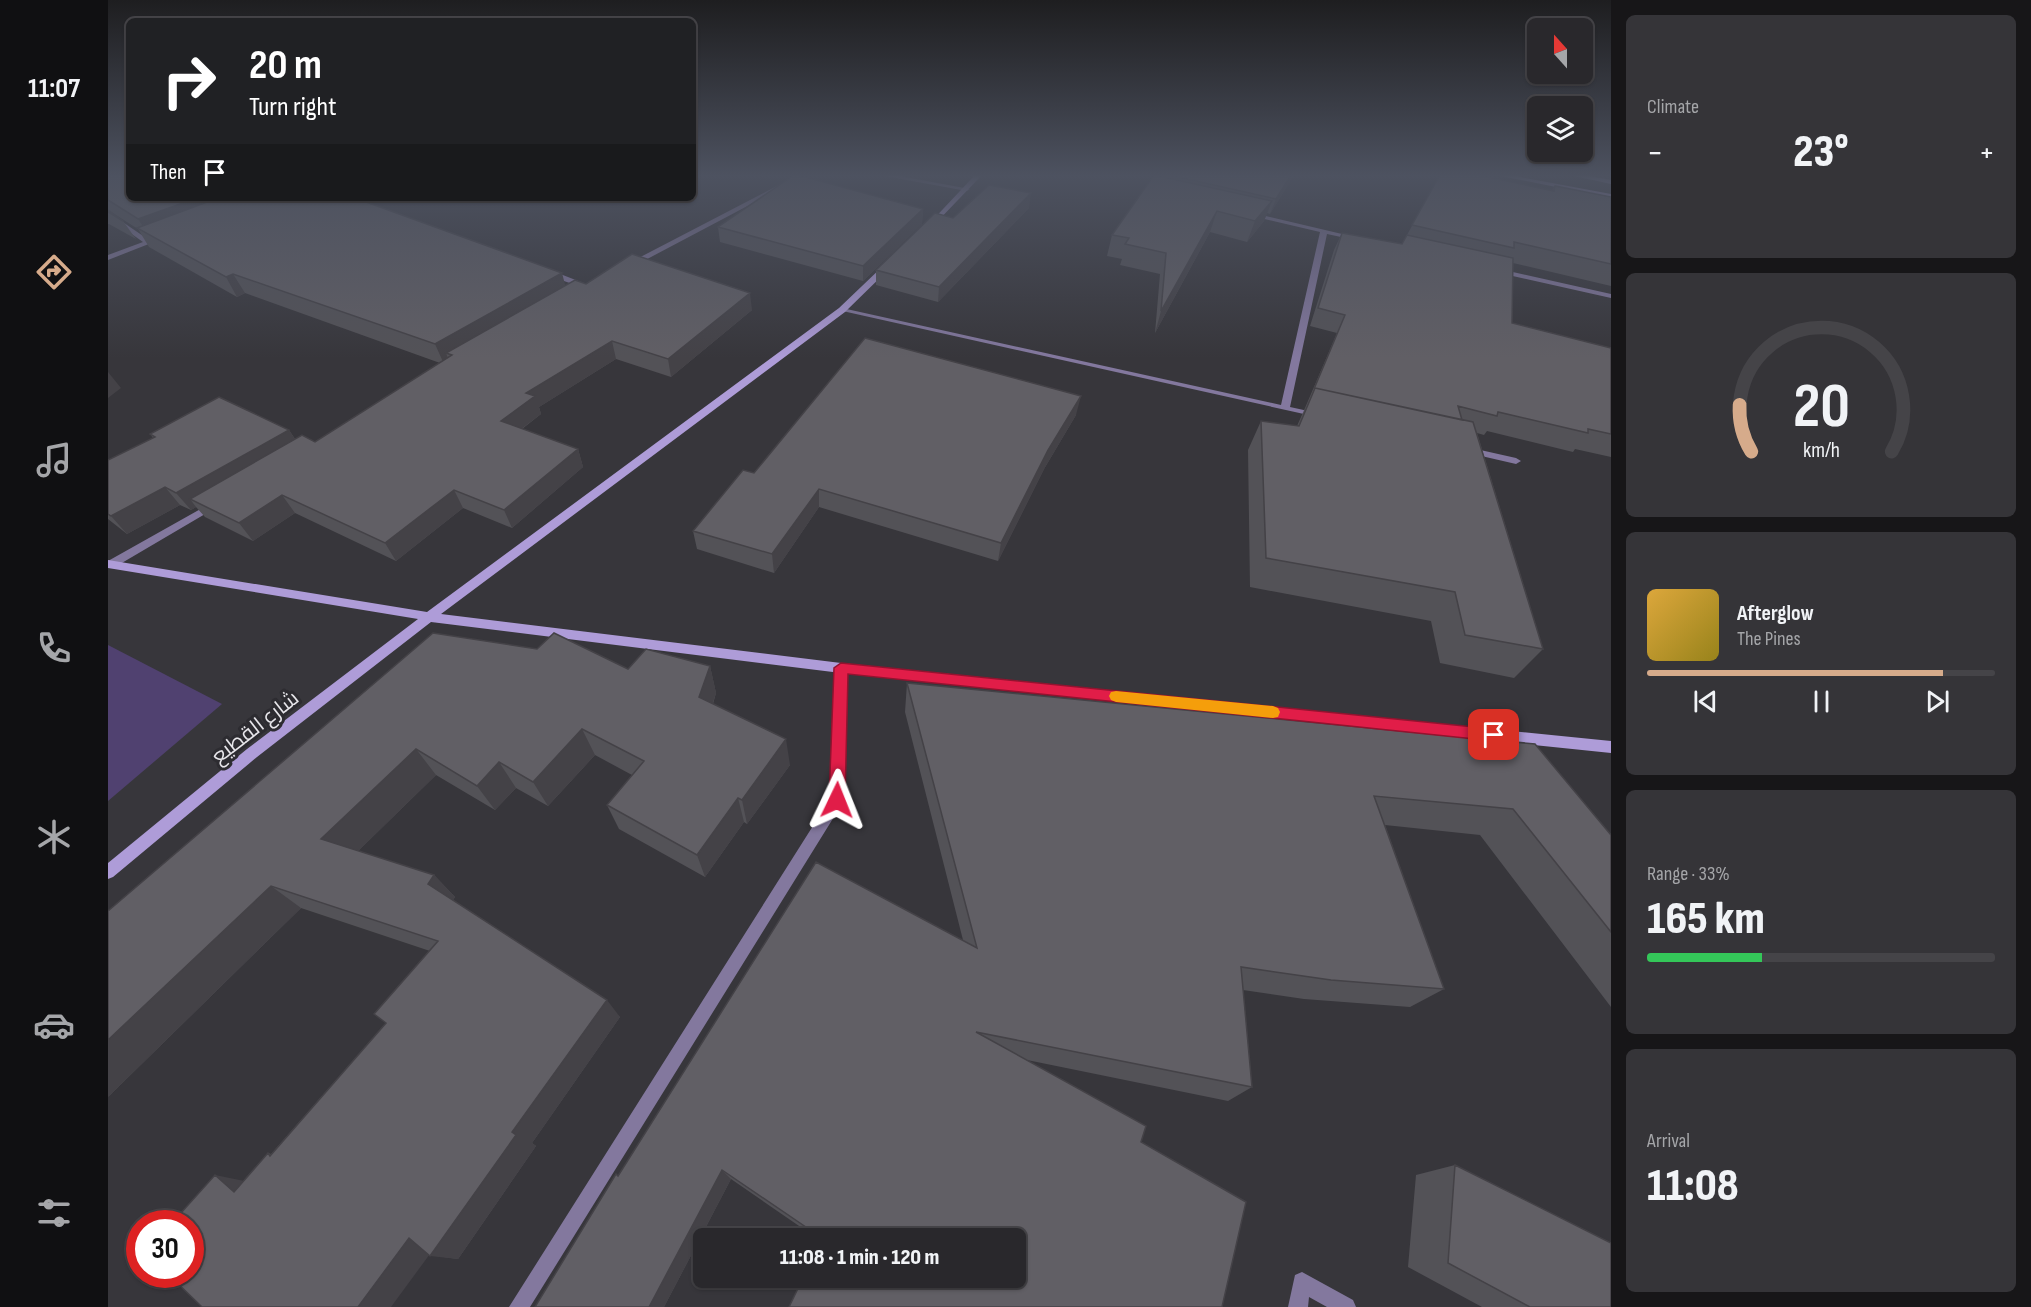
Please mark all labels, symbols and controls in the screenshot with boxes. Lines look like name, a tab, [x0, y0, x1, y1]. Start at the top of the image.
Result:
north arrow	[1527, 18, 1593, 84]
map controls	[1527, 18, 1593, 162]
text: 20 m	[249, 40, 322, 91]
icon: right	[150, 42, 228, 120]
text: 11:07	[28, 73, 80, 105]
text: Turn right	[249, 91, 336, 123]
text: Climate	[1647, 95, 1699, 119]
button: layers	[1527, 96, 1593, 162]
text: 23°	[1793, 125, 1849, 180]
text: −	[1647, 133, 1663, 173]
text: +	[1979, 133, 1995, 173]
icon: arrive	[198, 156, 231, 189]
text: Then	[150, 159, 186, 186]
icon: directions	[33, 251, 75, 293]
text: 20	[1792, 370, 1850, 445]
icon: music	[33, 439, 75, 481]
text: km/h	[1802, 439, 1840, 464]
text: Afterglow	[1737, 600, 1814, 627]
icon: phone	[33, 627, 75, 669]
text: The Pines	[1737, 627, 1801, 651]
icon: previous	[1689, 685, 1722, 718]
icon: pause	[1805, 685, 1838, 718]
icon: next	[1921, 685, 1954, 718]
street label: شارع القطيع	[207, 686, 305, 770]
pin	[1468, 709, 1519, 760]
icon: arrive	[1477, 718, 1510, 751]
position arrow	[805, 768, 869, 832]
icon: climate	[33, 816, 75, 858]
text: Range · 33%	[1647, 862, 1730, 886]
text: 165 km	[1647, 892, 1765, 947]
icon: car	[33, 1004, 75, 1046]
text: Arrival	[1647, 1129, 1690, 1153]
text: 11:08	[1647, 1159, 1739, 1214]
icon: filters	[33, 1192, 75, 1234]
speed limit sign: 30	[126, 1210, 204, 1288]
text: 11:08 · 1 min · 120 m	[780, 1244, 939, 1271]

